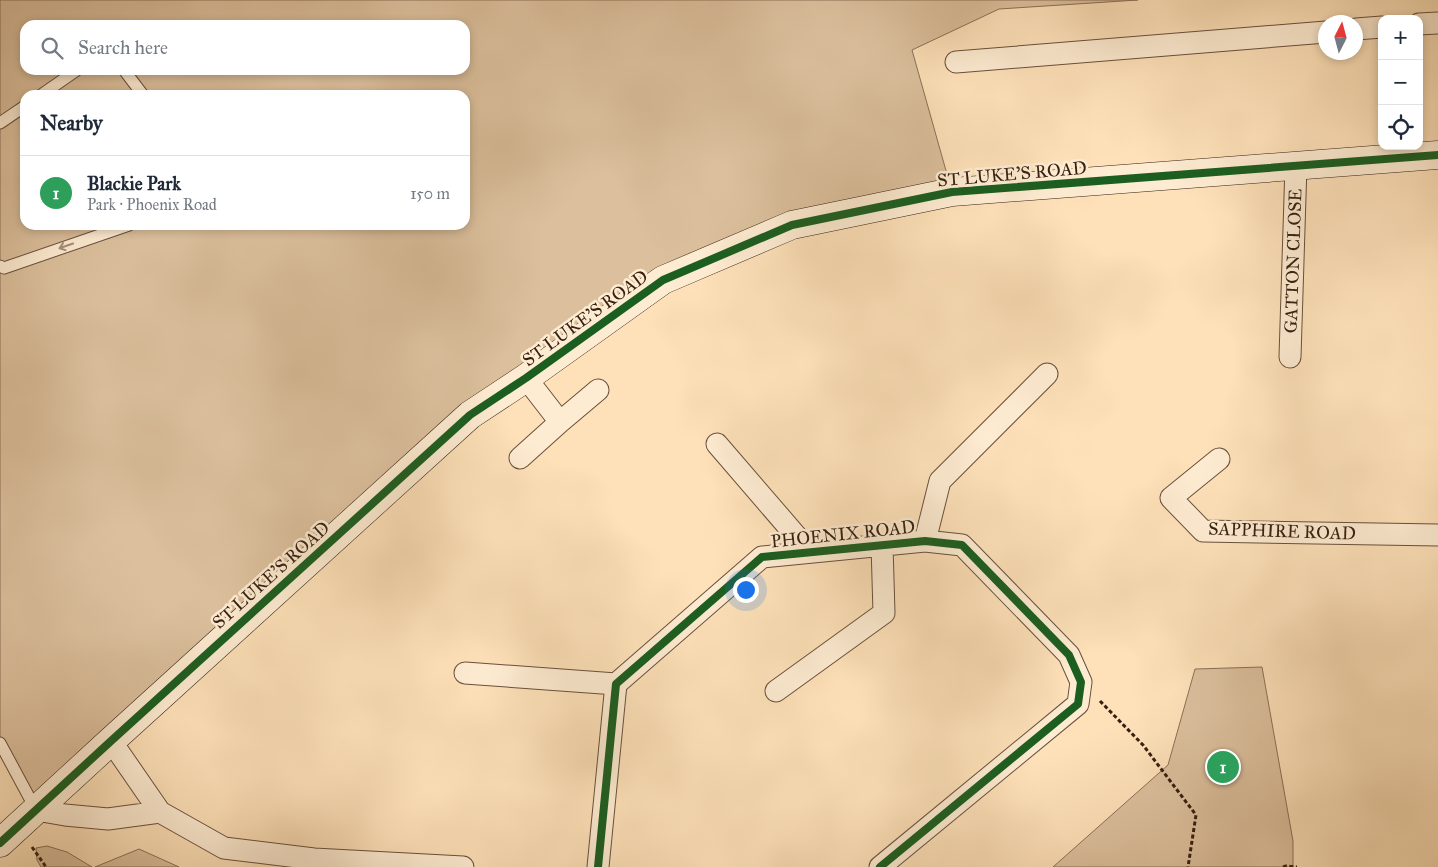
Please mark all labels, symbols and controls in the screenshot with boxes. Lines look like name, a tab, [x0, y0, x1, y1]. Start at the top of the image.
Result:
north arrow	[1318, 15, 1363, 60]
map controls	[1378, 15, 1423, 150]
button: +	[1378, 15, 1423, 60]
search box	[20, 20, 470, 75]
icon: search	[38, 34, 66, 62]
text: Search here	[78, 36, 168, 59]
button: −	[1378, 60, 1423, 105]
button: locate	[1378, 105, 1423, 150]
text: Nearby	[40, 110, 103, 136]
street label: ST LUKE'S ROAD	[936, 157, 1088, 191]
text: Blackie Park	[87, 172, 181, 195]
text: 1	[53, 184, 59, 203]
text: 150 m	[410, 184, 450, 203]
street label: GATTON CLOSE	[1279, 188, 1307, 334]
text: Park · Phoenix Road	[87, 195, 217, 214]
one-way arrow	[58, 242, 74, 252]
street label: ST LUKE'S ROAD	[518, 265, 652, 371]
street label: PHOENIX ROAD	[770, 515, 916, 553]
street label: ST LUKE'S ROAD	[208, 517, 334, 633]
street label: SAPPHIRE ROAD	[1208, 517, 1356, 545]
your location	[733, 577, 759, 603]
pin: 1	[1207, 748, 1239, 786]

